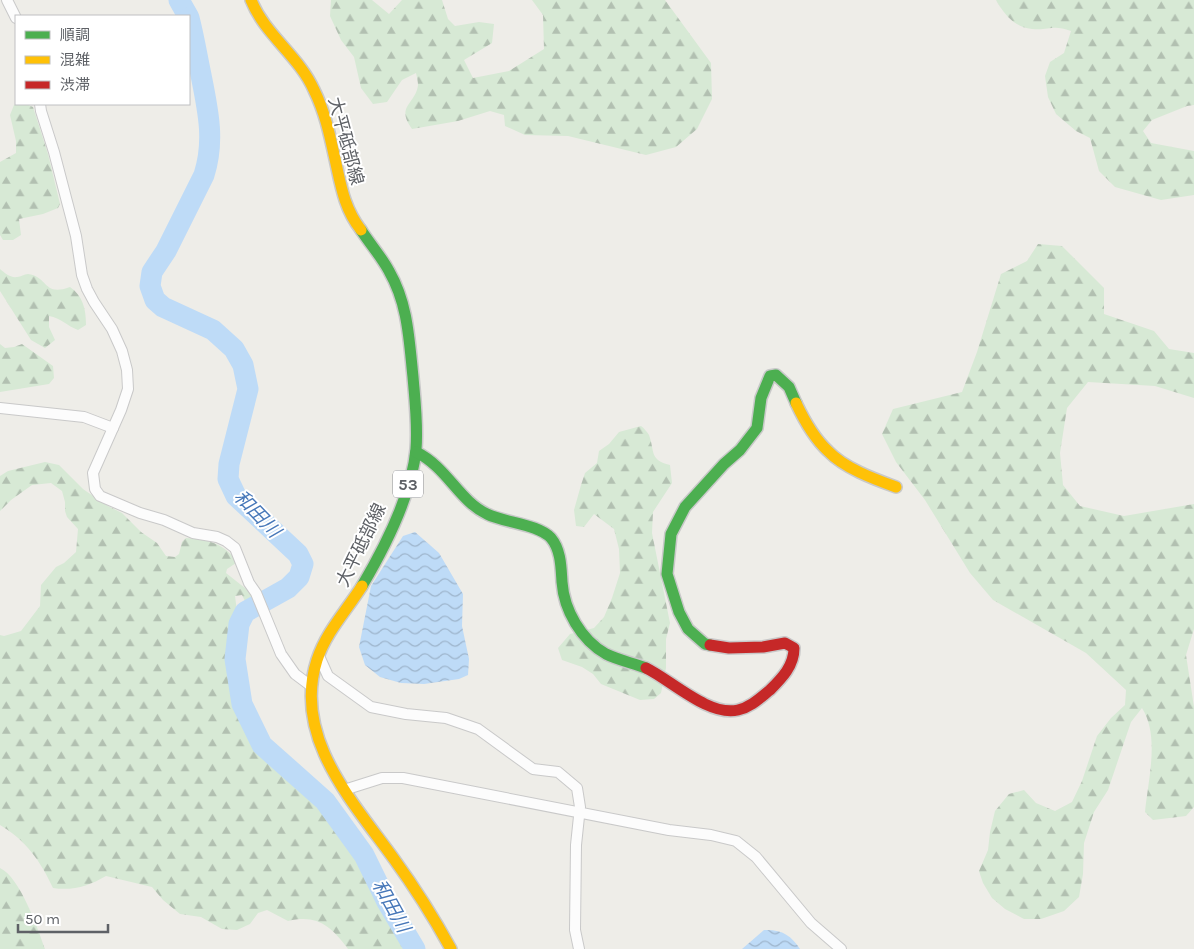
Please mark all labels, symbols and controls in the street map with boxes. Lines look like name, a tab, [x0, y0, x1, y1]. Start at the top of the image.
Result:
legend	[15, 15, 190, 105]
text: 順調	[60, 26, 90, 44]
text: 混雑	[60, 51, 90, 69]
text: 渋滞	[60, 76, 90, 94]
street label: 大平砥部線	[324, 95, 368, 187]
road number: 53	[393, 470, 423, 498]
water label: 和田川	[229, 486, 286, 544]
street label: 大平砥部線	[331, 500, 391, 590]
water label: 和田川	[368, 876, 415, 938]
scale bar	[18, 902, 108, 934]
text: 50 m	[25, 910, 60, 928]

